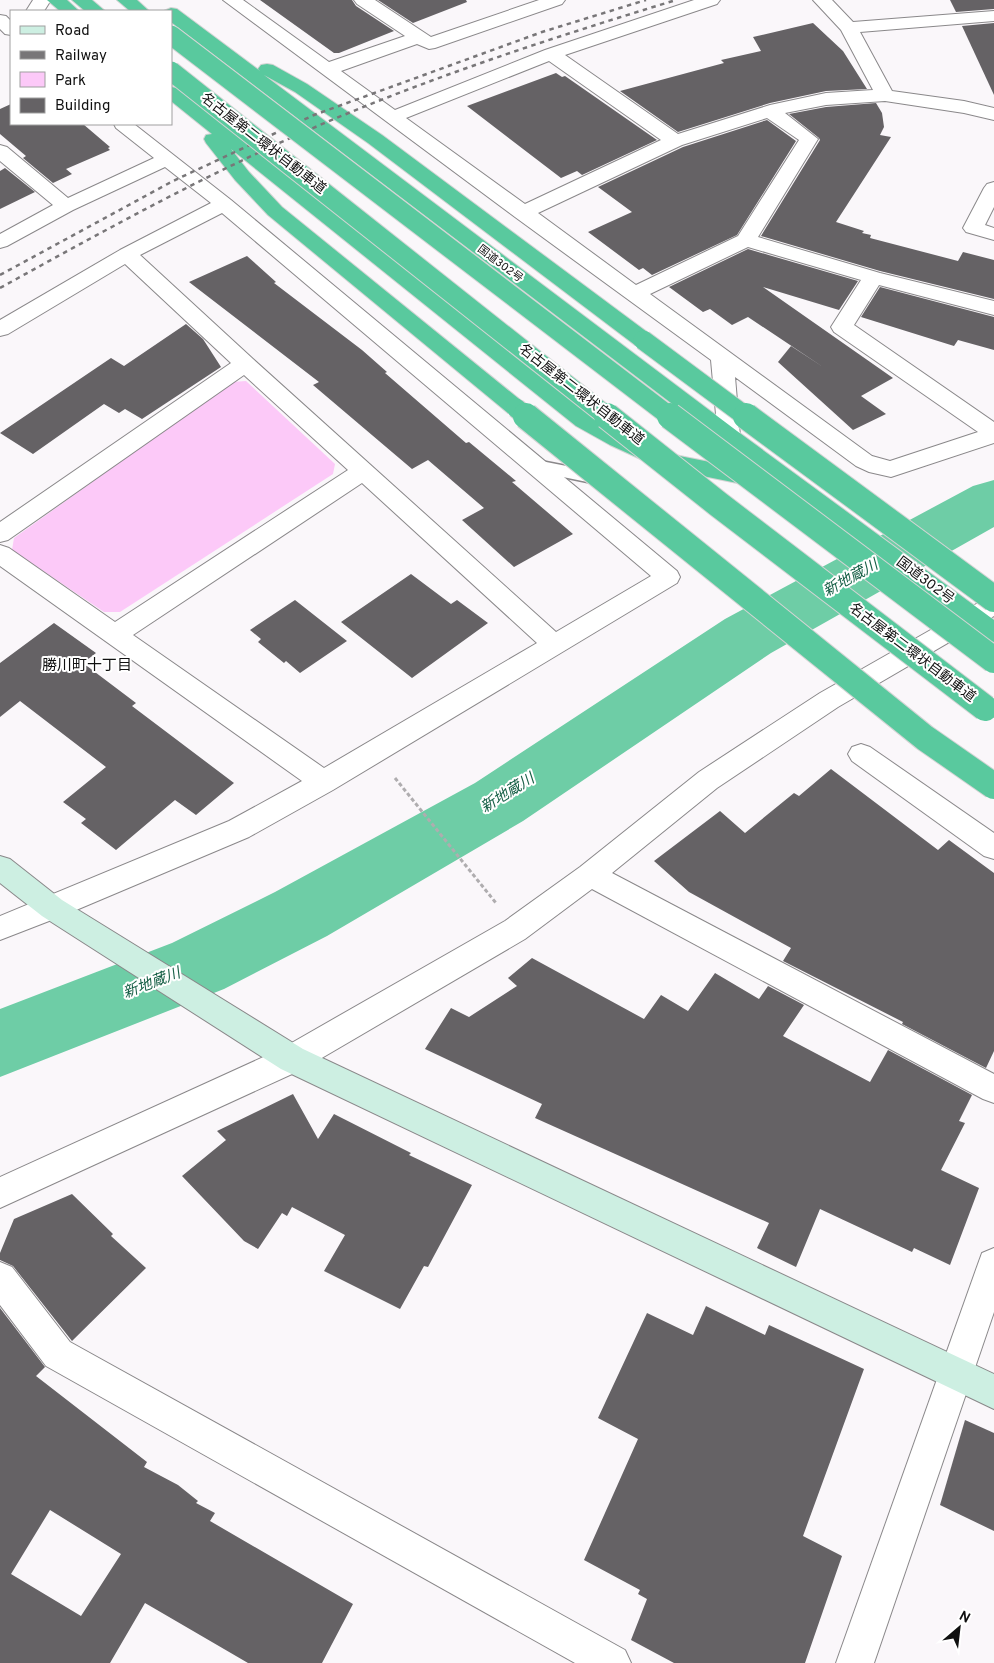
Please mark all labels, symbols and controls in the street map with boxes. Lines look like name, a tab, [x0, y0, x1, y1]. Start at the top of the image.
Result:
legend	[10, 10, 172, 125]
text: Road	[55, 22, 90, 41]
text: Railway	[55, 47, 107, 66]
text: Park	[55, 72, 86, 91]
street label: 名古屋第二環状自動車道	[197, 89, 330, 198]
text: Building	[55, 97, 110, 116]
street label: 国道302号	[474, 242, 526, 286]
street label: 名古屋第二環状自動車道	[515, 340, 648, 449]
street label: 国道302号	[893, 554, 957, 608]
water label: 新地蔵川	[820, 555, 884, 602]
street label: 名古屋第二環状自動車道	[845, 599, 979, 706]
district label: 勝川町十丁目	[42, 657, 132, 676]
water label: 新地蔵川	[478, 769, 540, 818]
water label: 新地蔵川	[121, 964, 185, 1004]
north arrow	[934, 1603, 984, 1653]
text: N	[956, 1608, 973, 1628]

